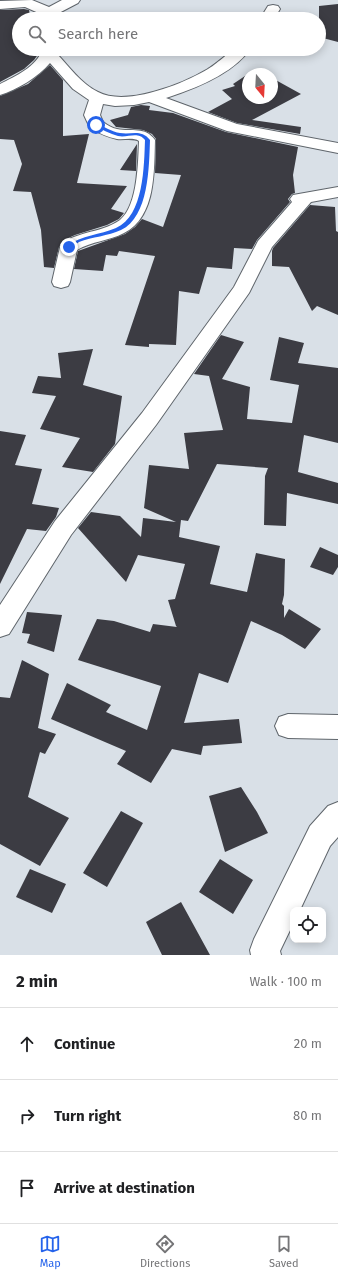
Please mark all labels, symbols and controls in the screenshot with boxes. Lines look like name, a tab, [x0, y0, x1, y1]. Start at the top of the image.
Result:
search box	[12, 12, 326, 56]
icon: search	[26, 23, 48, 45]
text: Search here	[58, 25, 138, 43]
north arrow	[242, 68, 278, 104]
route start	[87, 116, 105, 134]
route end	[60, 238, 78, 256]
map controls	[290, 907, 326, 943]
button: locate	[290, 907, 326, 943]
text: 2 min	[16, 971, 58, 992]
text: Walk · 100 m	[250, 974, 322, 989]
icon: ahead	[16, 1033, 38, 1055]
text: Continue	[54, 1035, 115, 1053]
text: 20 m	[294, 1036, 322, 1051]
icon: right	[16, 1105, 38, 1127]
text: Turn right	[54, 1107, 121, 1125]
text: 80 m	[293, 1108, 322, 1123]
icon: arrive	[16, 1177, 38, 1199]
text: Arrive at destination	[54, 1179, 195, 1197]
tab: Map	[39, 1233, 61, 1270]
tab: Directions	[140, 1233, 190, 1270]
tab: Saved	[269, 1233, 299, 1270]

